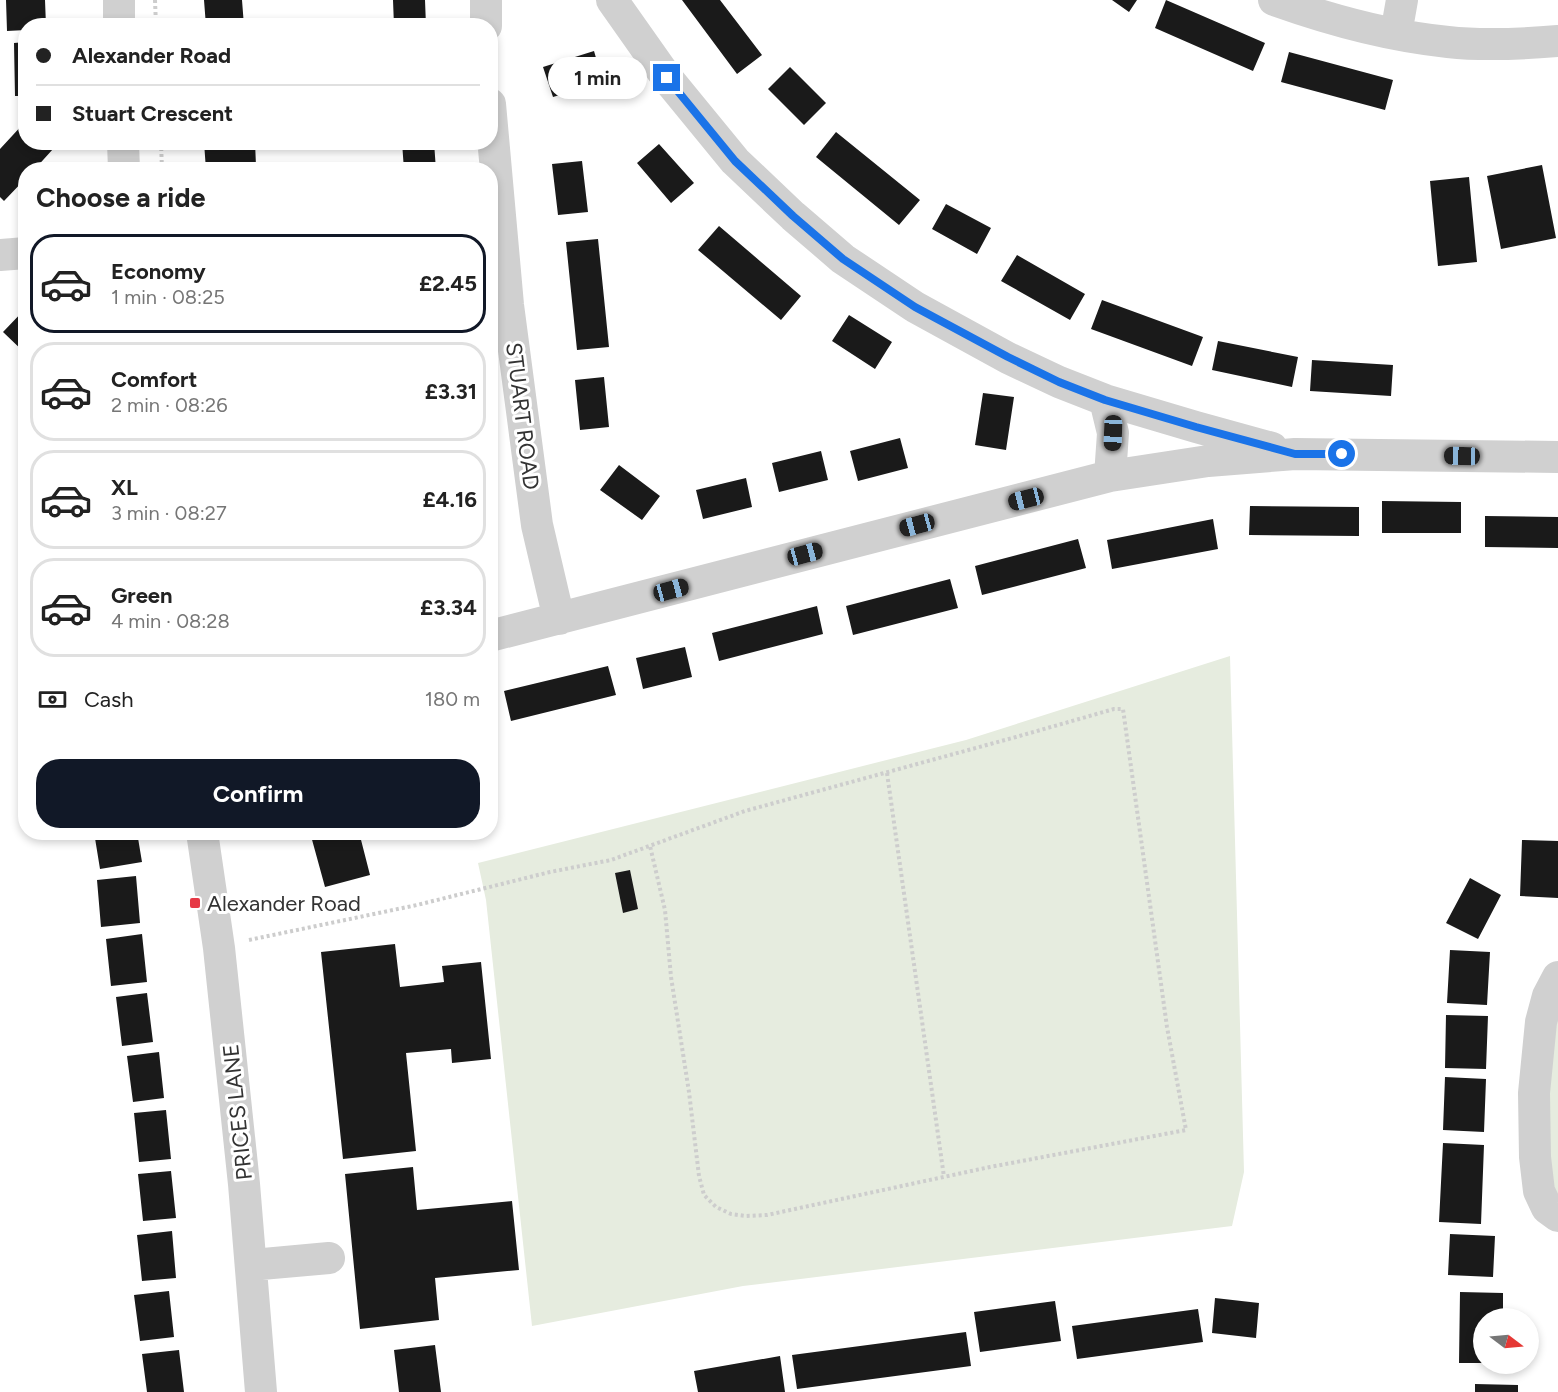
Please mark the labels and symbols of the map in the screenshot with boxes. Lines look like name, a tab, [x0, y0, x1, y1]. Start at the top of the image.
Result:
callout: 1 min	[547, 57, 646, 99]
route end	[653, 64, 680, 91]
street label: STUART ROAD	[500, 341, 545, 491]
car	[1103, 415, 1123, 451]
route start	[1328, 440, 1355, 467]
car	[1444, 447, 1480, 465]
car	[1006, 486, 1046, 512]
car	[897, 512, 937, 538]
car	[785, 541, 825, 567]
car	[651, 577, 691, 603]
place label: Alexander Road	[207, 890, 361, 917]
marker: Alexander Road	[188, 896, 202, 910]
street label: PRICES LANE	[217, 1043, 258, 1181]
north arrow	[1473, 1308, 1539, 1374]

